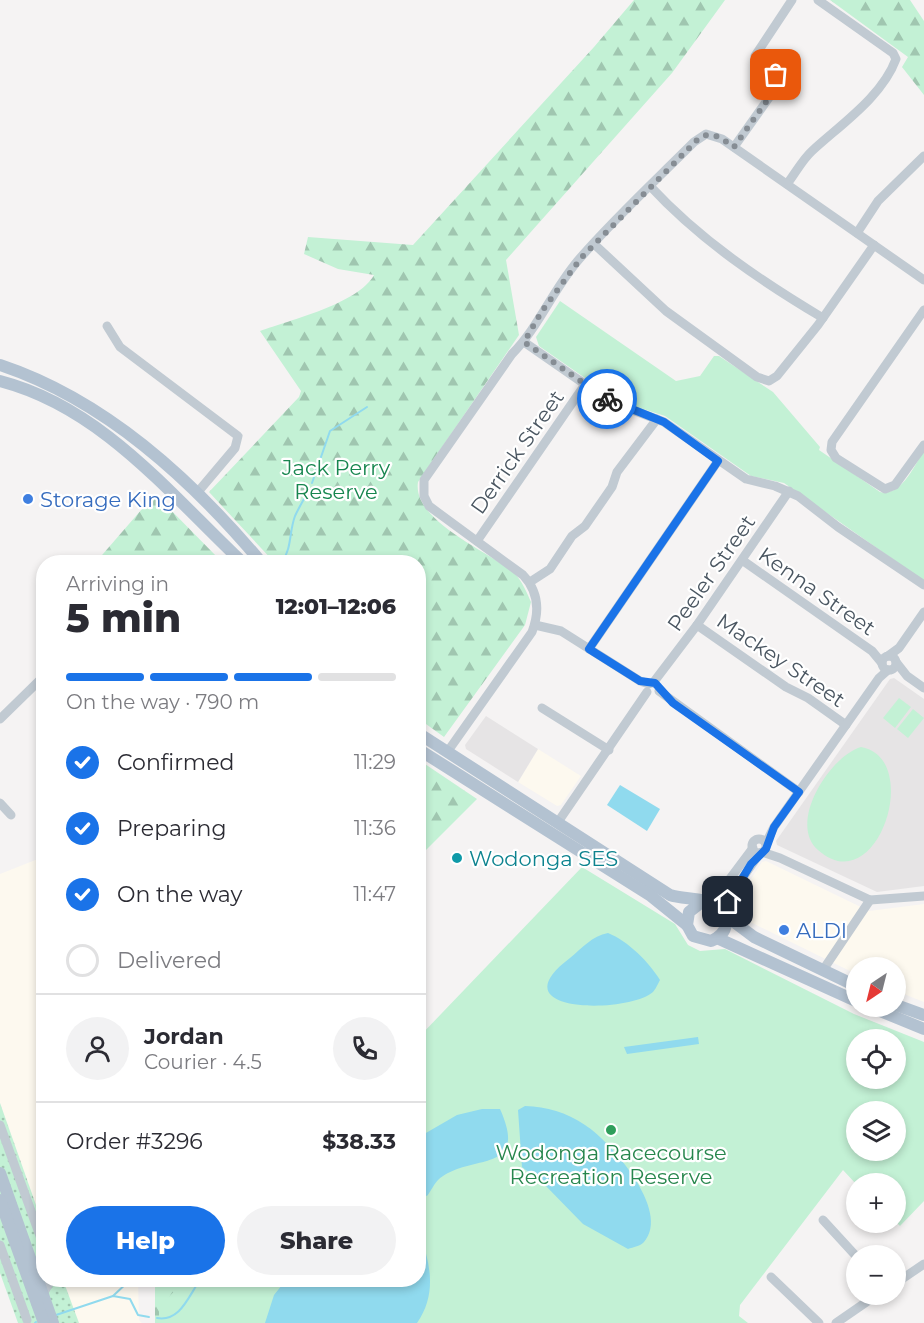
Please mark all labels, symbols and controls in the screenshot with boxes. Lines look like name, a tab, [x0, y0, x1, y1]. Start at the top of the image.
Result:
pin	[750, 49, 801, 100]
icon: bag	[759, 58, 792, 91]
courier	[577, 369, 637, 429]
icon: bike	[591, 383, 624, 416]
street label: Derrick Street	[465, 385, 569, 519]
park label: Jack Perry Reserve	[281, 455, 391, 504]
place label: Storage King	[40, 487, 176, 512]
marker: Storage King	[21, 492, 35, 506]
street label: Peeler Street	[662, 510, 760, 636]
street label: Kenna Street	[754, 542, 880, 640]
text: Arriving in	[66, 572, 169, 596]
text: 12:01–12:06	[276, 593, 396, 620]
text: 5 min	[66, 594, 181, 642]
street label: Mackey Street	[712, 608, 850, 712]
text: On the way · 790 m	[66, 690, 259, 714]
icon: check	[66, 746, 99, 779]
text: Confirmed	[117, 749, 234, 776]
text: 11:29	[354, 750, 396, 774]
icon: check	[66, 812, 99, 845]
text: Preparing	[117, 815, 226, 842]
text: 11:36	[354, 816, 396, 840]
place label: Wodonga SES	[469, 846, 618, 871]
marker: Wodonga SES	[450, 851, 464, 865]
pin	[702, 876, 753, 927]
icon: check	[66, 878, 99, 911]
text: On the way	[117, 881, 242, 908]
text: 11:47	[353, 882, 396, 906]
icon: home	[711, 885, 744, 918]
place label: ALDI	[796, 918, 847, 943]
marker: ALDI	[777, 923, 791, 937]
text: Delivered	[117, 947, 222, 974]
north arrow	[846, 957, 906, 1017]
map controls	[846, 957, 906, 1305]
button: person	[66, 1017, 129, 1080]
button: phone	[333, 1017, 396, 1080]
text: Jordan	[144, 1023, 224, 1050]
button: locate	[846, 1029, 906, 1089]
text: Courier · 4.5	[144, 1050, 262, 1074]
button: layers	[846, 1101, 906, 1161]
marker: Wodonga Racecourse Recreation Reserve	[604, 1123, 618, 1137]
text: Order #3296	[66, 1128, 203, 1155]
text: $38.33	[322, 1128, 396, 1155]
place label: Wodonga Racecourse Recreation Reserve	[495, 1140, 727, 1189]
button: +	[846, 1173, 906, 1233]
button: Help	[66, 1206, 225, 1275]
button: Share	[237, 1206, 396, 1275]
button: −	[846, 1245, 906, 1305]

